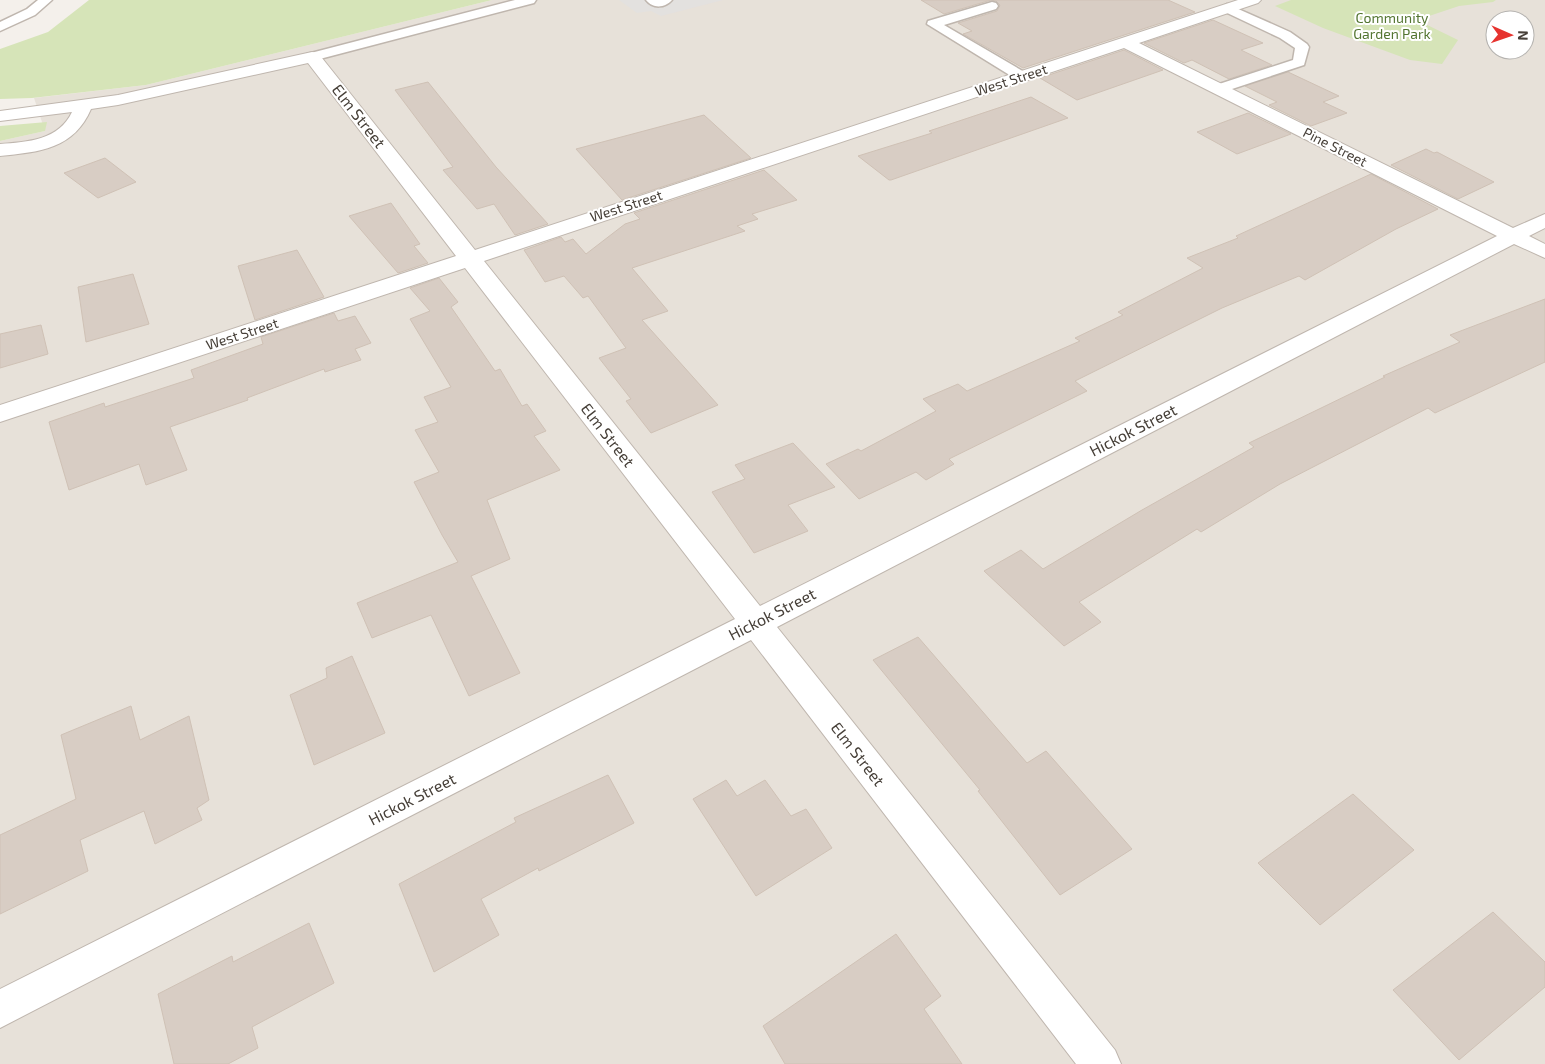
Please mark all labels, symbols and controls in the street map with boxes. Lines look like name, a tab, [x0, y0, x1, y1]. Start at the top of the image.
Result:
park label: Community Garden Park	[1353, 9, 1431, 42]
north arrow	[1485, 10, 1535, 60]
text: N	[1515, 30, 1532, 41]
street label: West Street	[973, 60, 1049, 99]
street label: Elm Street	[329, 80, 390, 151]
street label: Pine Street	[1300, 123, 1370, 170]
street label: West Street	[588, 186, 664, 225]
street label: West Street	[204, 314, 280, 353]
street label: Elm Street	[578, 399, 639, 470]
street label: Hickok Street	[1086, 399, 1180, 460]
street label: Hickok Street	[725, 583, 819, 644]
street label: Elm Street	[828, 718, 889, 789]
street label: Hickok Street	[365, 768, 459, 829]

